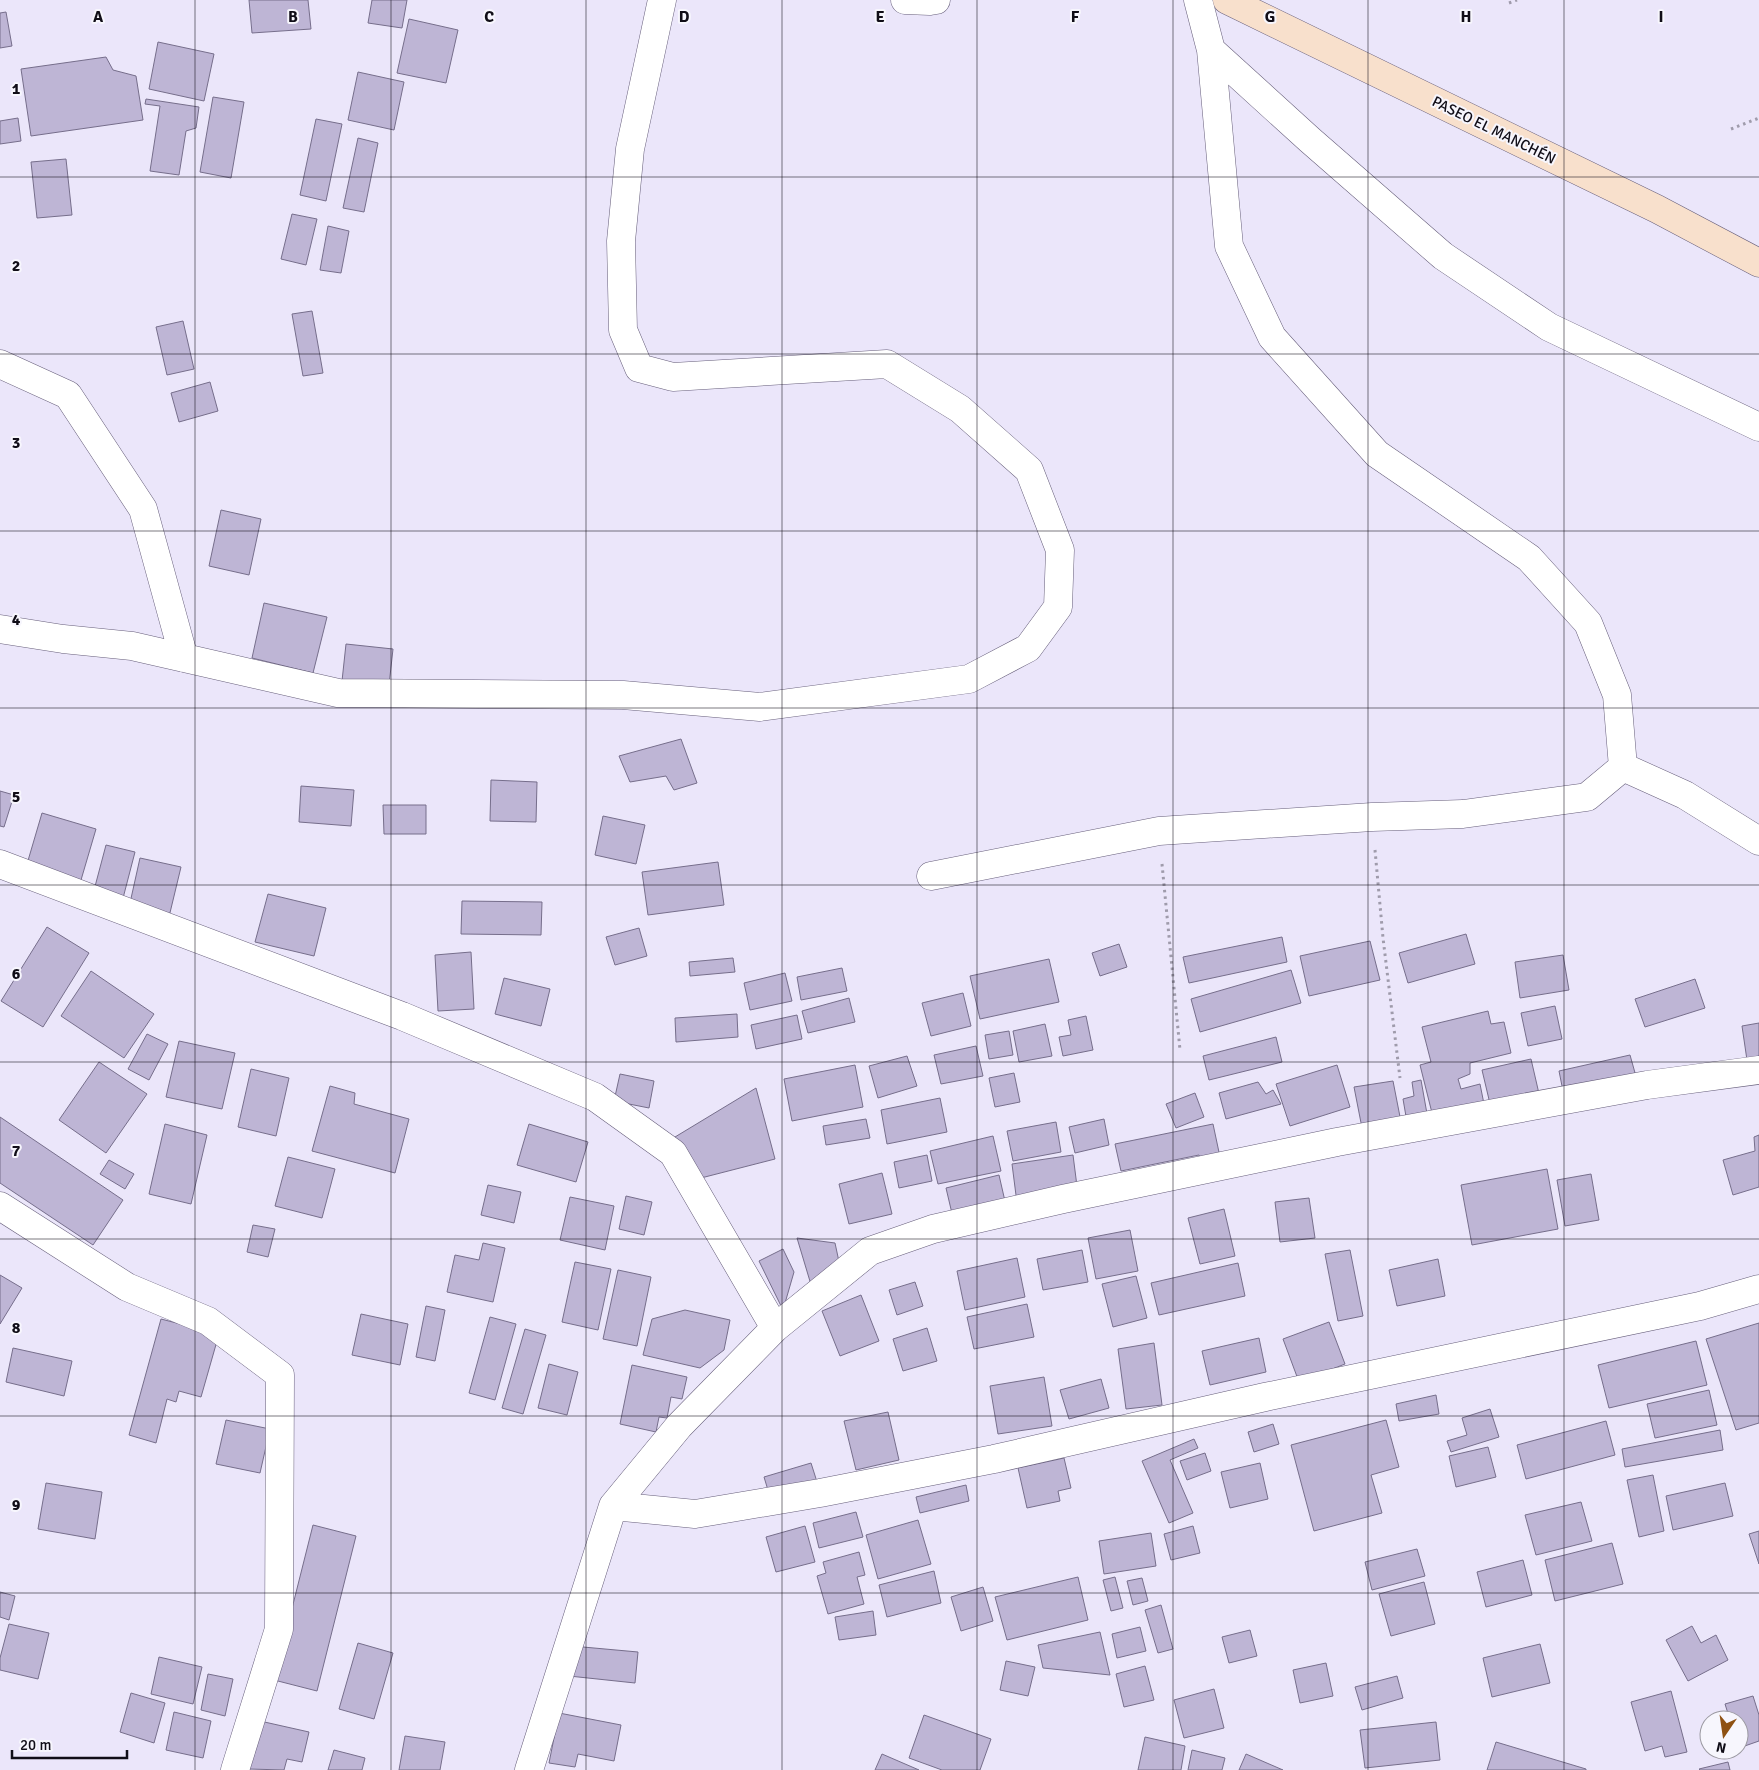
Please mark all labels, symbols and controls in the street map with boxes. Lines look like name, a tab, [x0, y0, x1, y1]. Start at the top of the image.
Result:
text: A	[93, 7, 104, 27]
text: B	[288, 7, 298, 27]
text: C	[484, 7, 494, 27]
text: D	[679, 7, 690, 27]
text: E	[875, 7, 885, 27]
text: F	[1071, 7, 1080, 27]
text: G	[1265, 7, 1275, 27]
text: H	[1461, 7, 1471, 27]
text: I	[1658, 7, 1664, 27]
text: 1	[12, 79, 21, 99]
street label: PASEO EL MANCHÉN	[1429, 91, 1559, 168]
text: 2	[12, 256, 20, 276]
text: 3	[12, 433, 20, 453]
text: 4	[12, 610, 21, 630]
text: 5	[12, 787, 20, 807]
text: 6	[12, 964, 21, 984]
text: 7	[12, 1141, 21, 1161]
text: 8	[12, 1318, 21, 1338]
text: 9	[12, 1495, 21, 1515]
north arrow	[1699, 1710, 1749, 1760]
scale bar	[12, 1728, 128, 1760]
text: 20 m	[20, 1736, 51, 1754]
text: N	[1715, 1738, 1728, 1757]

